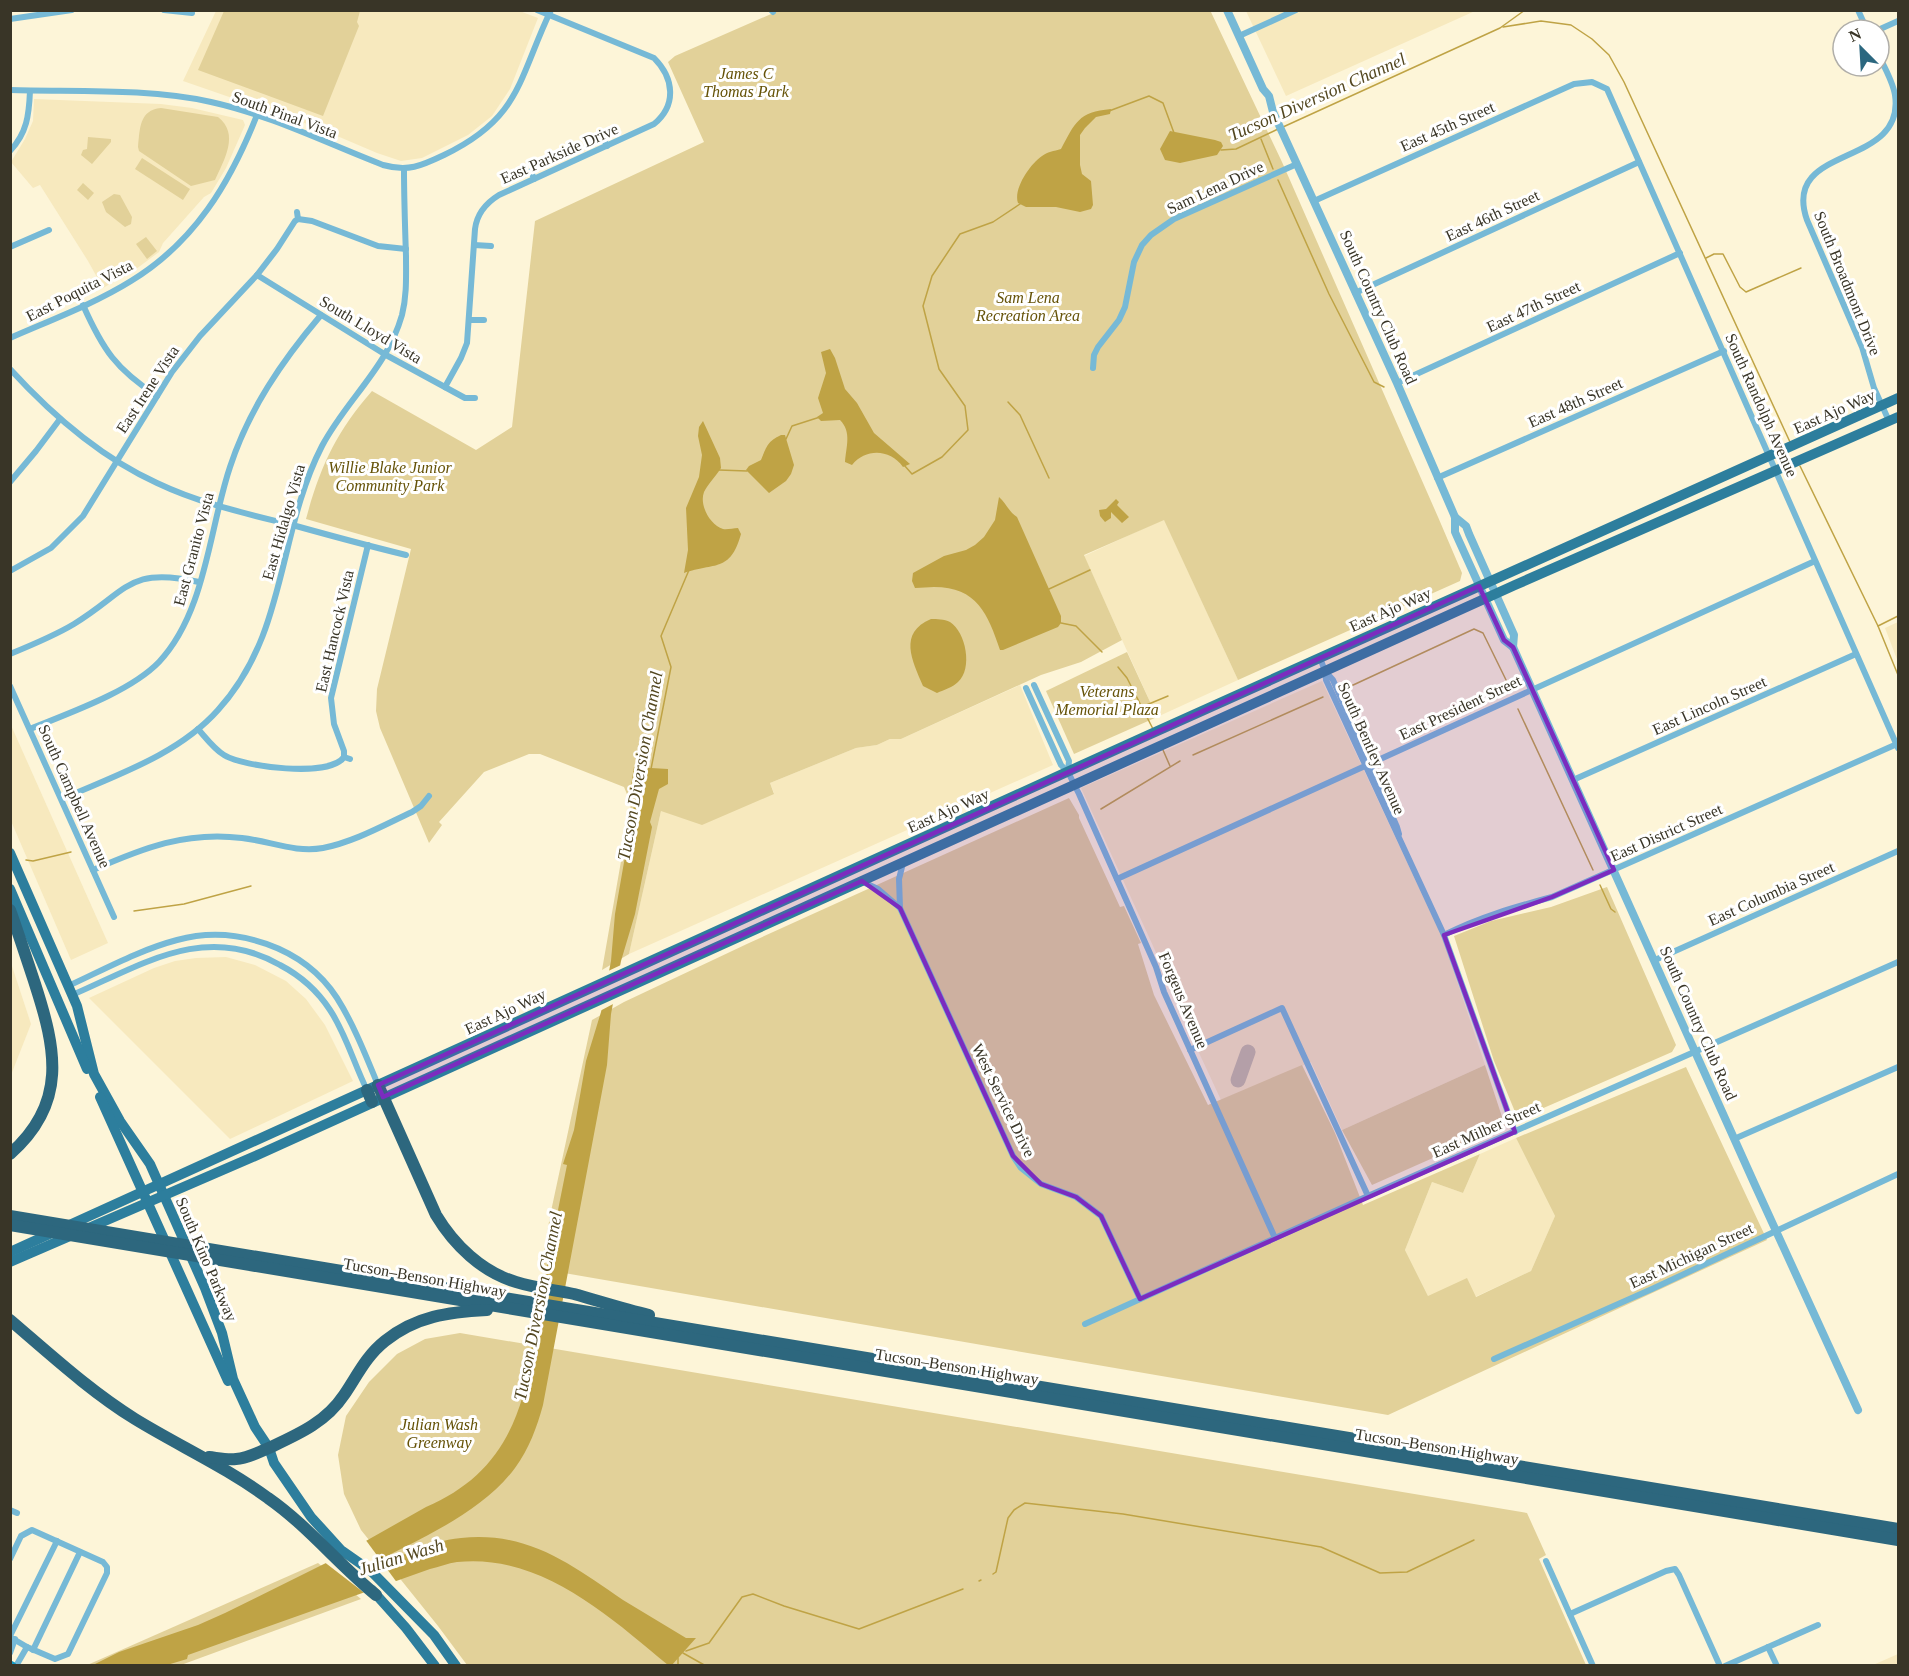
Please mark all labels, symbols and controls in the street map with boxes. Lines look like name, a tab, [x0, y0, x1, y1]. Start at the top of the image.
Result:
north arrow	[1831, 18, 1891, 78]
text: N	[1846, 24, 1864, 45]
water label: Tucson Diversion Channel	[1225, 49, 1409, 145]
park label: James C Thomas Park	[703, 65, 790, 100]
street label: South Pinal Vista	[230, 88, 340, 141]
street label: East 45th Street	[1397, 98, 1497, 155]
street label: East Parkside Drive	[498, 120, 621, 187]
street label: Sam Lena Drive	[1164, 158, 1266, 217]
street label: East 46th Street	[1443, 186, 1542, 245]
street label: South Broadmont Drive	[1811, 209, 1884, 358]
street label: South Country Club Road	[1336, 228, 1420, 387]
street label: East Poquita Vista	[23, 256, 136, 325]
street label: East 47th Street	[1484, 277, 1583, 336]
park label: Sam Lena Recreation Area	[975, 289, 1080, 324]
street label: South Lloyd Vista	[316, 292, 425, 367]
street label: South Randolph Avenue	[1721, 331, 1801, 480]
street label: East Irene Vista	[113, 342, 182, 436]
street label: East 48th Street	[1525, 374, 1625, 431]
street label: East Ajo Way	[1791, 386, 1878, 438]
park label: Willie Blake Junior Community Park	[328, 459, 453, 495]
street label: East Hidalgo Vista	[259, 462, 309, 582]
street label: East Granito Vista	[170, 490, 217, 608]
street label: East Hancock Vista	[312, 568, 357, 694]
street label: East Ajo Way	[1347, 584, 1434, 636]
water label: Tucson Diversion Channel	[613, 670, 667, 862]
street label: East President Street	[1397, 672, 1524, 743]
street label: East Lincoln Street	[1650, 673, 1769, 738]
street label: South Bentley Avenue	[1334, 680, 1408, 817]
park label: Veterans Memorial Plaza	[1054, 683, 1159, 718]
street label: South Campbell Avenue	[34, 722, 114, 871]
street label: East Ajo Way	[905, 785, 992, 837]
street label: East District Street	[1608, 800, 1725, 865]
street label: East Columbia Street	[1706, 858, 1837, 929]
street label: South Country Club Road	[1656, 944, 1740, 1103]
street label: Forgeus Avenue	[1155, 949, 1211, 1051]
street label: East Ajo Way	[462, 985, 549, 1039]
street label: West Service Drive	[969, 1041, 1038, 1160]
street label: East Milber Street	[1430, 1098, 1543, 1161]
street label: South Kino Parkway	[172, 1195, 240, 1324]
water label: Tucson Diversion Channel	[510, 1210, 566, 1402]
street label: East Michigan Street	[1627, 1219, 1757, 1292]
street label: Tucson–Benson Highway	[342, 1255, 508, 1301]
street label: Tucson–Benson Highway	[874, 1345, 1040, 1389]
park label: Julian Wash Greenway	[400, 1416, 478, 1452]
street label: Tucson–Benson Highway	[1354, 1425, 1520, 1469]
water label: Julian Wash	[356, 1535, 446, 1579]

